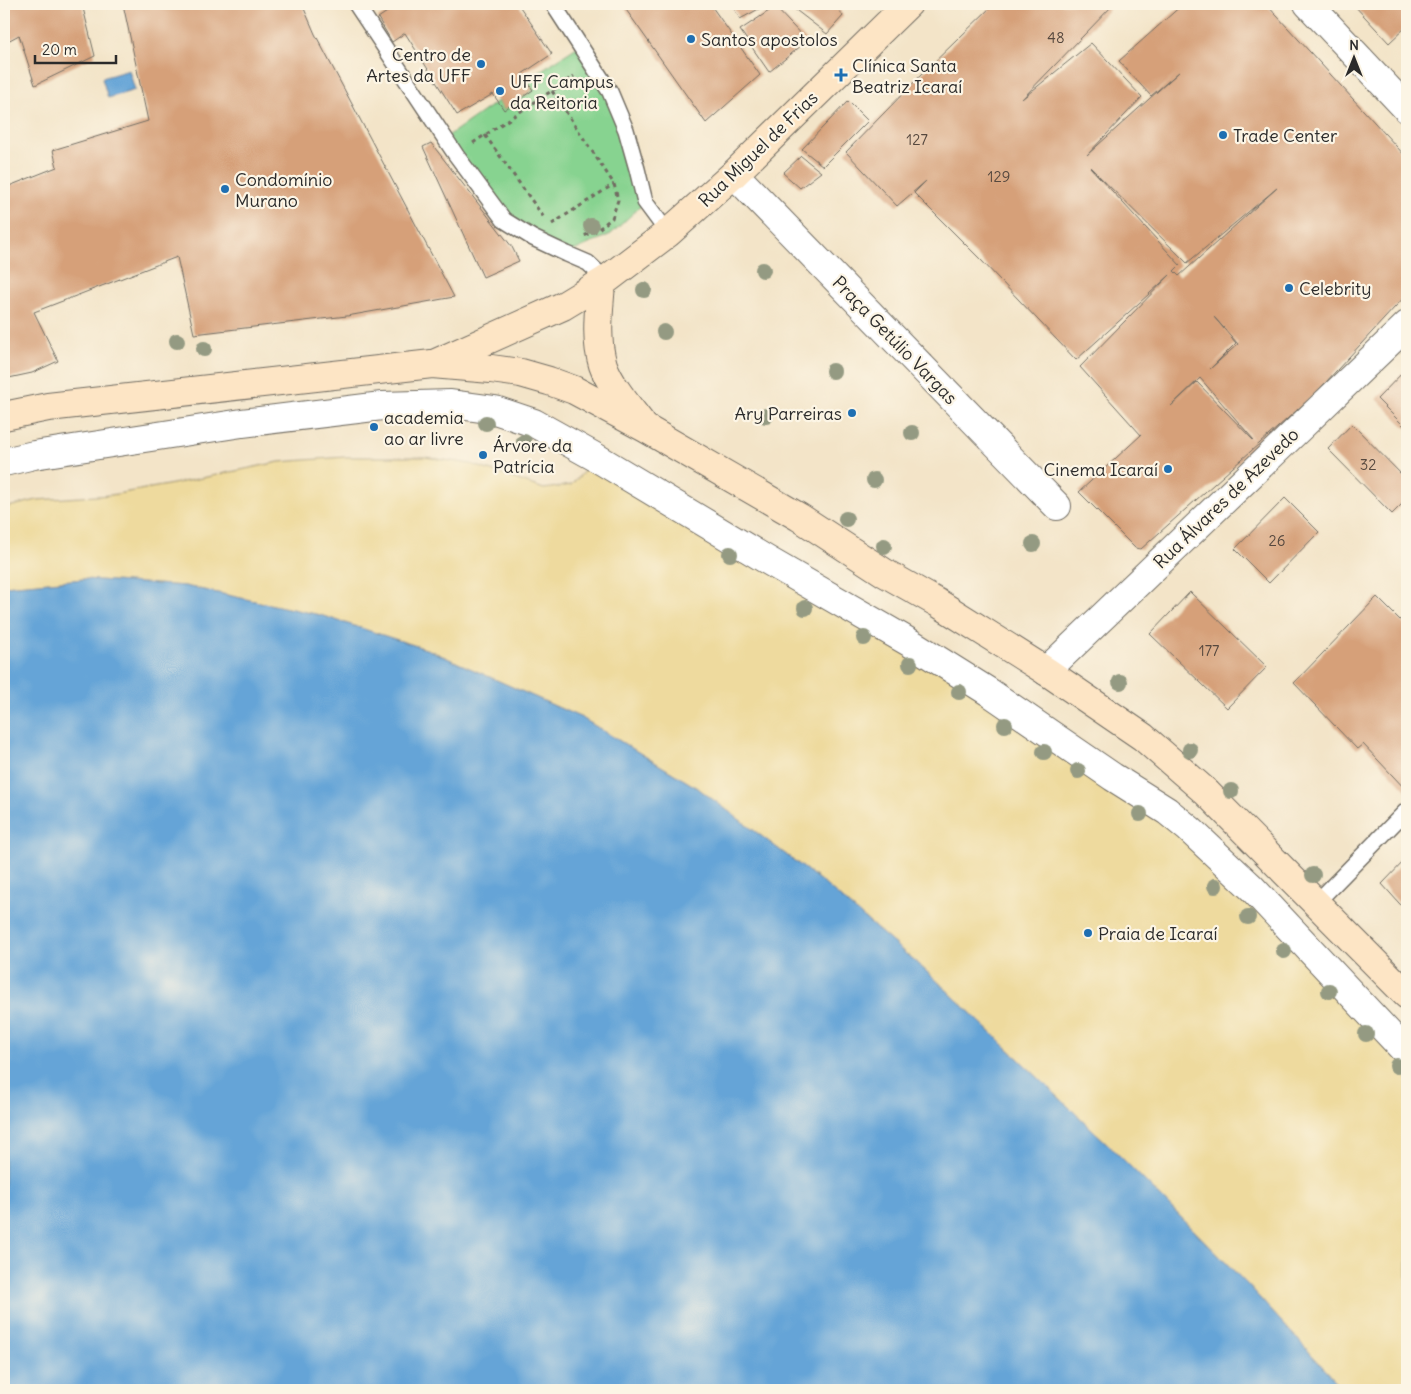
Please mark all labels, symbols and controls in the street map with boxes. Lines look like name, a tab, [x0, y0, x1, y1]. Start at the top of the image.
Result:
place label: Santos apostolos	[701, 28, 838, 51]
house number: 48	[1047, 28, 1065, 47]
scale bar	[35, 32, 116, 64]
north arrow	[1328, 32, 1378, 82]
marker: Santos apostolos	[685, 33, 697, 45]
text: N	[1349, 36, 1359, 54]
text: 20 m	[42, 40, 77, 59]
place label: Centro de Artes da UFF	[366, 43, 471, 87]
place label: Clínica Santa Beatriz Icaraí	[852, 54, 962, 98]
marker: Centro de Artes da UFF	[475, 58, 487, 70]
marker: Clínica Santa Beatriz Icaraí	[834, 68, 848, 82]
place label: UFF Campus da Reitoria	[510, 70, 614, 114]
marker: UFF Campus da Reitoria	[494, 85, 506, 97]
street label: Rua Miguel de Frias	[693, 86, 823, 212]
place label: Trade Center	[1233, 124, 1338, 147]
marker: Trade Center	[1217, 129, 1229, 141]
house number: 127	[906, 130, 928, 149]
house number: 129	[988, 167, 1010, 186]
place label: Condomínio Murano	[235, 168, 332, 212]
marker: Condomínio Murano	[219, 183, 231, 195]
street label: Praça Getúlio Vargas	[828, 271, 962, 409]
place label: Celebrity	[1299, 277, 1371, 300]
marker: Celebrity	[1283, 282, 1295, 294]
place label: Ary Parreiras	[734, 402, 842, 425]
place label: academia ao ar livre	[384, 406, 464, 450]
marker: Ary Parreiras	[846, 407, 858, 419]
marker: academia ao ar livre	[368, 421, 380, 433]
street label: Rua Álvares de Azevedo	[1149, 423, 1303, 573]
place label: Árvore da Patrícia	[493, 434, 572, 478]
marker: Árvore da Patrícia	[477, 449, 489, 461]
house number: 32	[1360, 455, 1376, 474]
place label: Cinema Icaraí	[1044, 458, 1158, 481]
marker: Cinema Icaraí	[1162, 463, 1174, 475]
house number: 26	[1269, 531, 1285, 550]
house number: 177	[1199, 641, 1219, 660]
place label: Praia de Icaraí	[1098, 922, 1217, 945]
marker: Praia de Icaraí	[1082, 927, 1094, 939]

